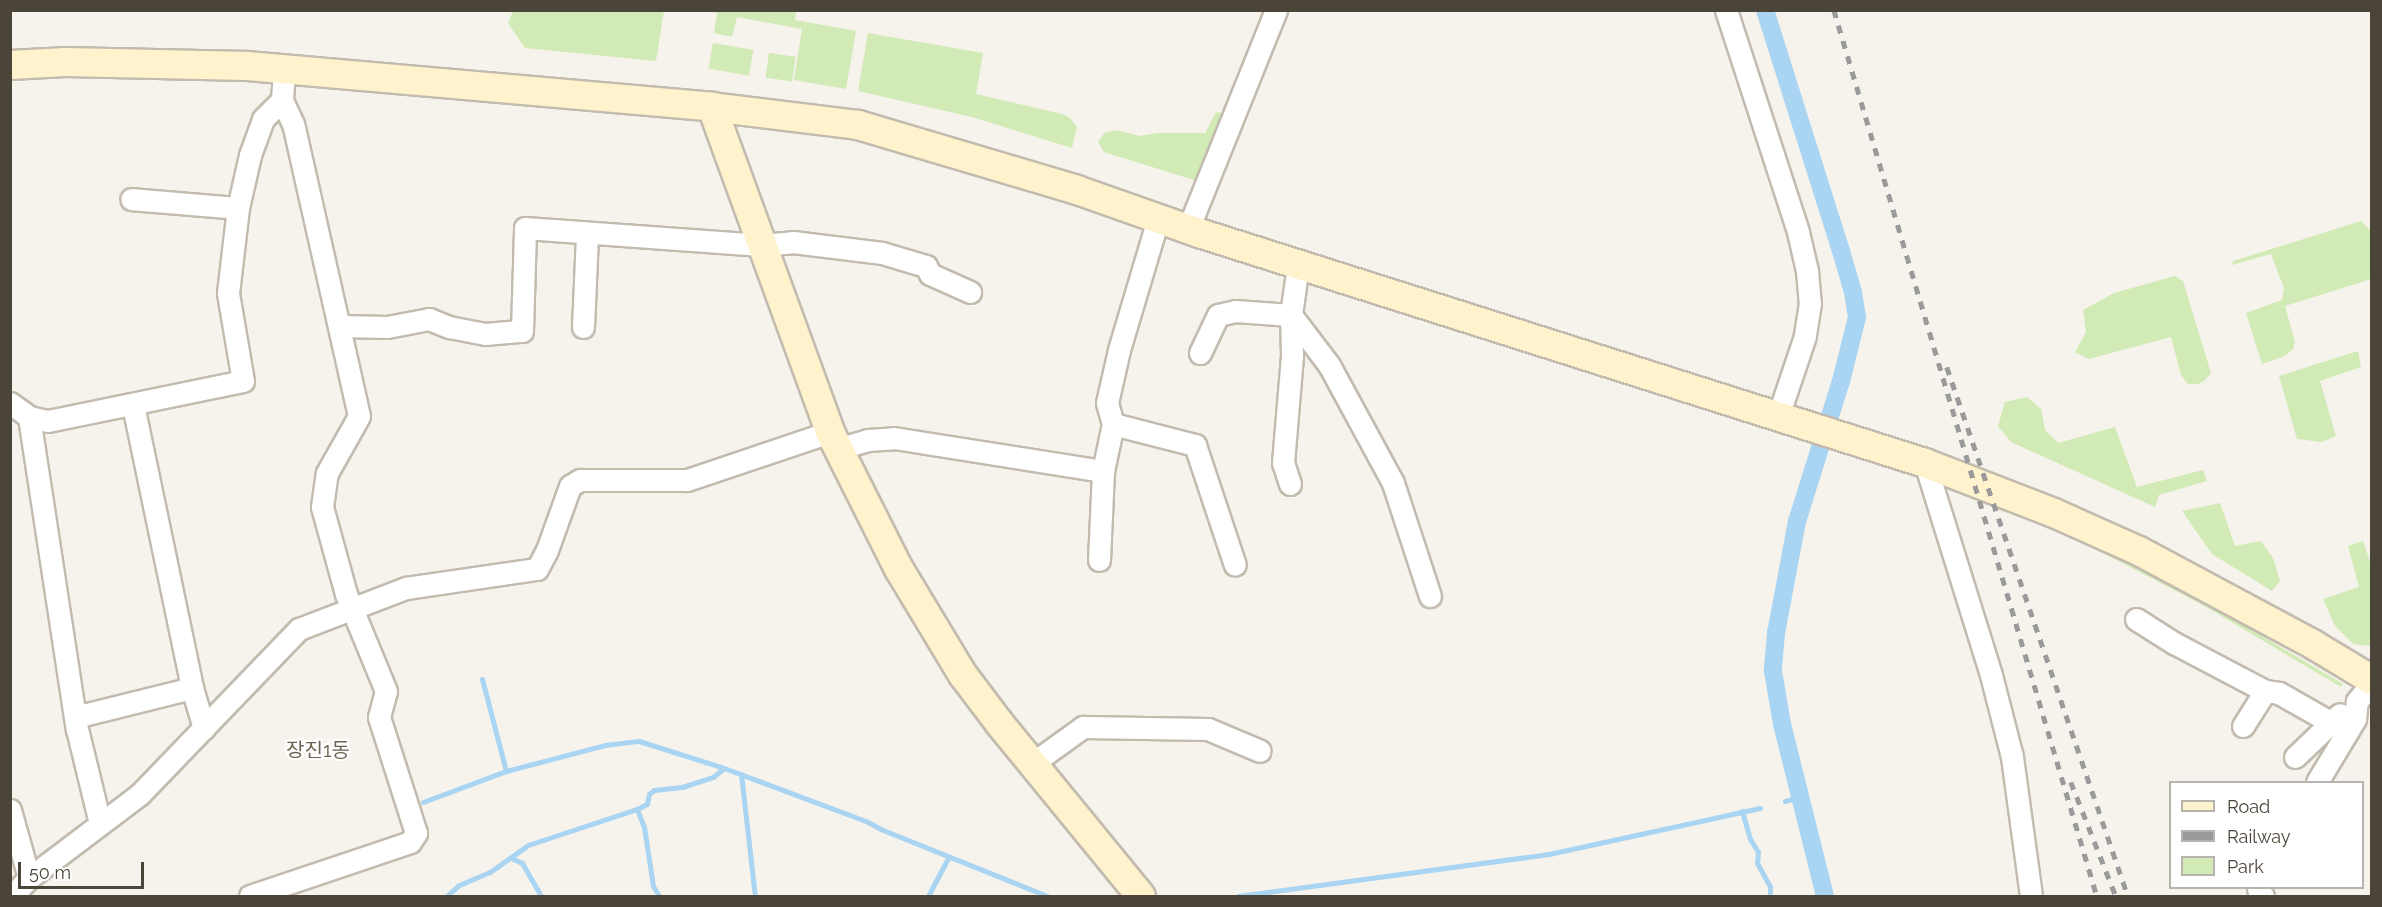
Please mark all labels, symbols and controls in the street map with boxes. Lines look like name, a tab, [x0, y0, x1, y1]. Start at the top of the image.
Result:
district label: 장진1동	[286, 738, 350, 762]
legend	[2169, 781, 2364, 889]
text: Road	[2227, 796, 2270, 817]
text: Railway	[2227, 826, 2291, 847]
scale bar	[21, 850, 147, 888]
text: Park	[2227, 856, 2264, 877]
text: 50 m	[29, 862, 71, 883]

